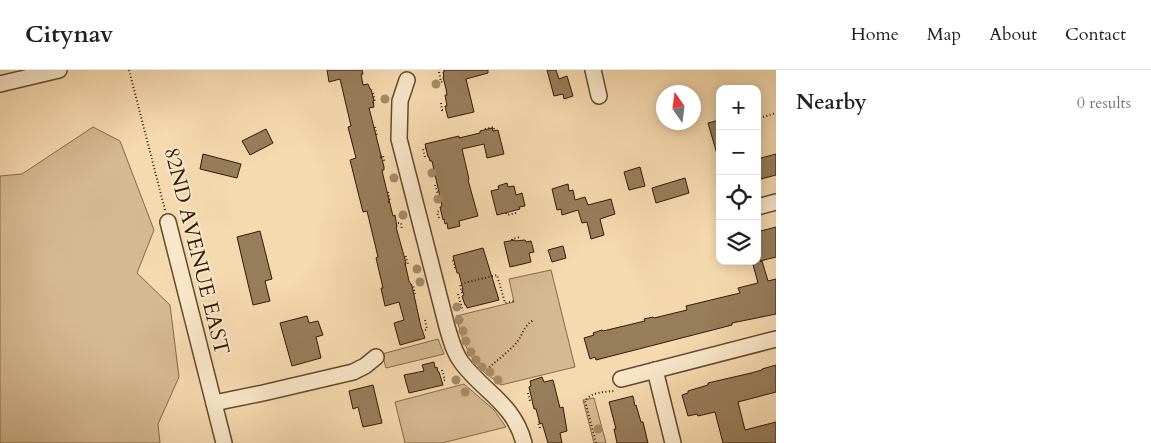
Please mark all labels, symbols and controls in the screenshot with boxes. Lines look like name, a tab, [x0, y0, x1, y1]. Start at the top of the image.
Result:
text: Citynav	[25, 18, 113, 51]
text: Home	[851, 22, 899, 47]
text: Map	[927, 22, 961, 47]
text: About	[989, 22, 1037, 47]
text: Contact	[1065, 22, 1126, 47]
north arrow	[656, 85, 701, 130]
map controls	[716, 85, 761, 265]
button: +	[716, 85, 761, 130]
text: Nearby	[796, 88, 867, 117]
text: 0 results	[1077, 92, 1131, 114]
button: −	[716, 130, 761, 175]
street label: 82ND AVENUE EAST	[157, 144, 236, 358]
button: locate	[716, 175, 761, 220]
button: layers	[716, 220, 761, 265]

